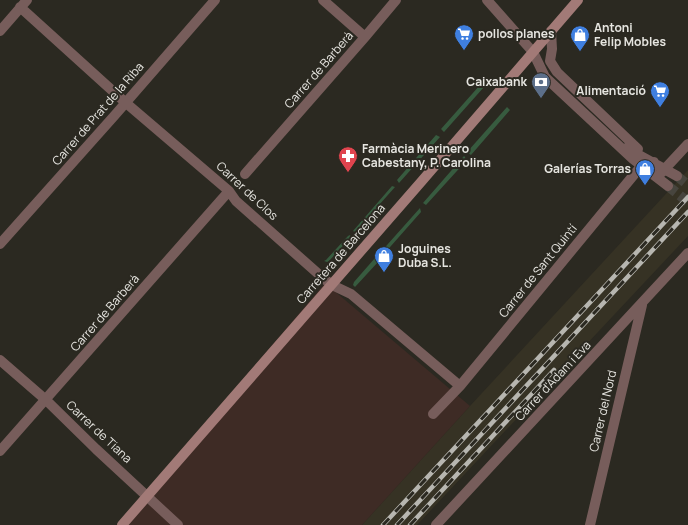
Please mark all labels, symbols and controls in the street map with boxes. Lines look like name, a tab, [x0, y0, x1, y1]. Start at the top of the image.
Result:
place label: Antoni Felip Mobles	[594, 19, 667, 50]
supermarket icon: pollos planes	[453, 23, 475, 51]
shop icon: Antoni Felip Mobles	[569, 24, 591, 52]
place label: pollos planes	[478, 25, 555, 42]
street label: Carrer de Barberà	[280, 27, 357, 112]
street label: Carrer de Prat de la Riba	[48, 58, 147, 169]
bank icon: Caixabank	[530, 71, 552, 99]
place label: Caixabank	[466, 73, 528, 90]
supermarket icon: Alimentació	[649, 80, 671, 108]
place label: Alimentació	[576, 82, 646, 99]
place label: Farmàcia Merinero Cabestany, P. Carolina	[362, 140, 491, 171]
pharmacy icon: Farmàcia Merinero Cabestany, P. Carolina	[337, 145, 359, 173]
street label: Carrer de Clos	[213, 158, 282, 224]
shop icon: Galerías Torras	[634, 158, 656, 186]
place label: Galerías Torras	[544, 160, 631, 177]
street label: Carretera de Barcelona	[292, 200, 389, 307]
street label: Carrer de Sant Quintí	[495, 220, 581, 321]
place label: Joguines Duba S.L.	[398, 240, 452, 271]
shop icon: Joguines Duba S.L.	[373, 245, 395, 273]
street label: Carrer de Barberà	[66, 270, 143, 355]
street label: Carrer d'Adam i Eva	[511, 337, 594, 425]
street label: Carrer del Nord	[585, 368, 620, 453]
street label: Carrer de Tiana	[63, 397, 136, 467]

